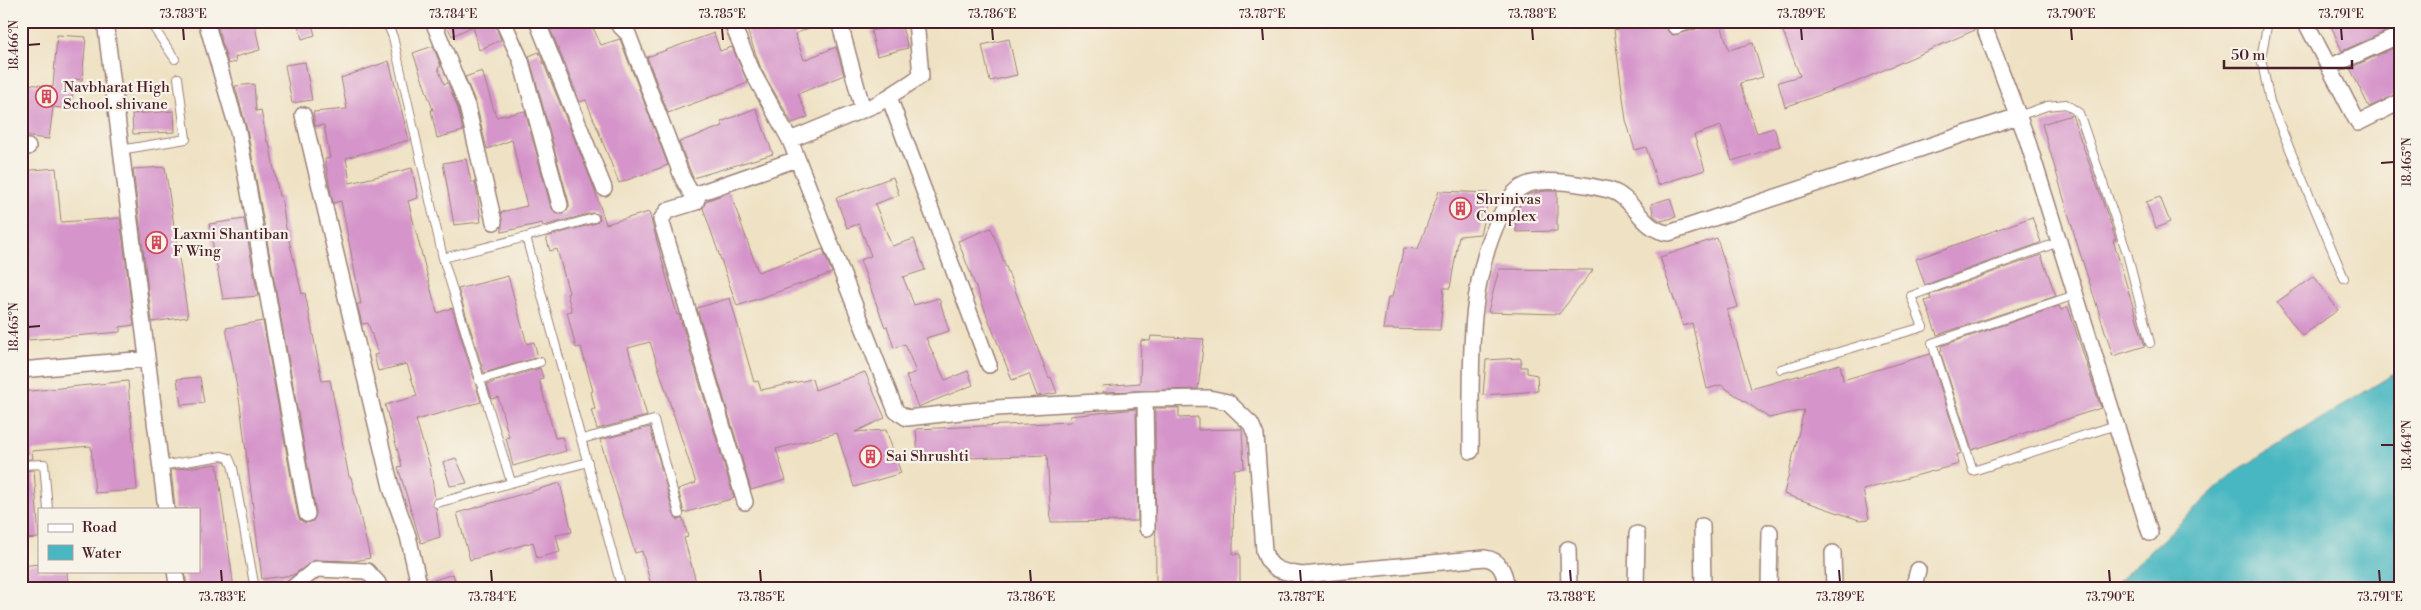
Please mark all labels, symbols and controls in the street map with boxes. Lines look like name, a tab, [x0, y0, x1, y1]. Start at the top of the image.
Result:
text: 73.783°E	[159, 7, 207, 22]
text: 73.784°E	[429, 7, 477, 22]
text: 73.785°E	[698, 7, 746, 22]
text: 73.786°E	[968, 7, 1016, 22]
text: 73.787°E	[1238, 7, 1286, 22]
text: 73.788°E	[1508, 7, 1556, 22]
text: 73.789°E	[1777, 7, 1825, 22]
text: 73.790°E	[2046, 7, 2096, 22]
text: 73.791°E	[2318, 7, 2364, 22]
text: 18.466°N	[7, 20, 22, 70]
scale bar	[2224, 38, 2351, 70]
text: 50 m	[2231, 46, 2265, 65]
place label: Navbharat High School. shivane	[63, 78, 170, 114]
building icon: Navbharat High School. shivane	[35, 84, 59, 108]
text: 18.465°N	[2400, 137, 2415, 187]
place label: Shrinivas Complex	[1476, 190, 1541, 226]
building icon: Shrinivas Complex	[1448, 196, 1472, 220]
place label: Laxmi Shantiban F Wing	[173, 225, 289, 261]
building icon: Laxmi Shantiban F Wing	[145, 231, 169, 255]
text: 18.465°N	[7, 302, 22, 352]
text: 18.464°N	[2400, 420, 2415, 470]
building icon: Sai Shrushti	[858, 444, 882, 468]
place label: Sai Shrushti	[886, 447, 969, 466]
legend	[38, 508, 200, 572]
text: Road	[82, 518, 117, 537]
text: Water	[81, 544, 122, 563]
text: 73.783°E	[198, 590, 246, 605]
text: 73.784°E	[468, 590, 516, 605]
text: 73.785°E	[737, 590, 785, 605]
text: 73.786°E	[1007, 590, 1055, 605]
text: 73.787°E	[1277, 590, 1325, 605]
text: 73.788°E	[1547, 590, 1595, 605]
text: 73.789°E	[1816, 590, 1864, 605]
text: 73.790°E	[2085, 590, 2135, 605]
text: 73.791°E	[2357, 590, 2403, 605]

